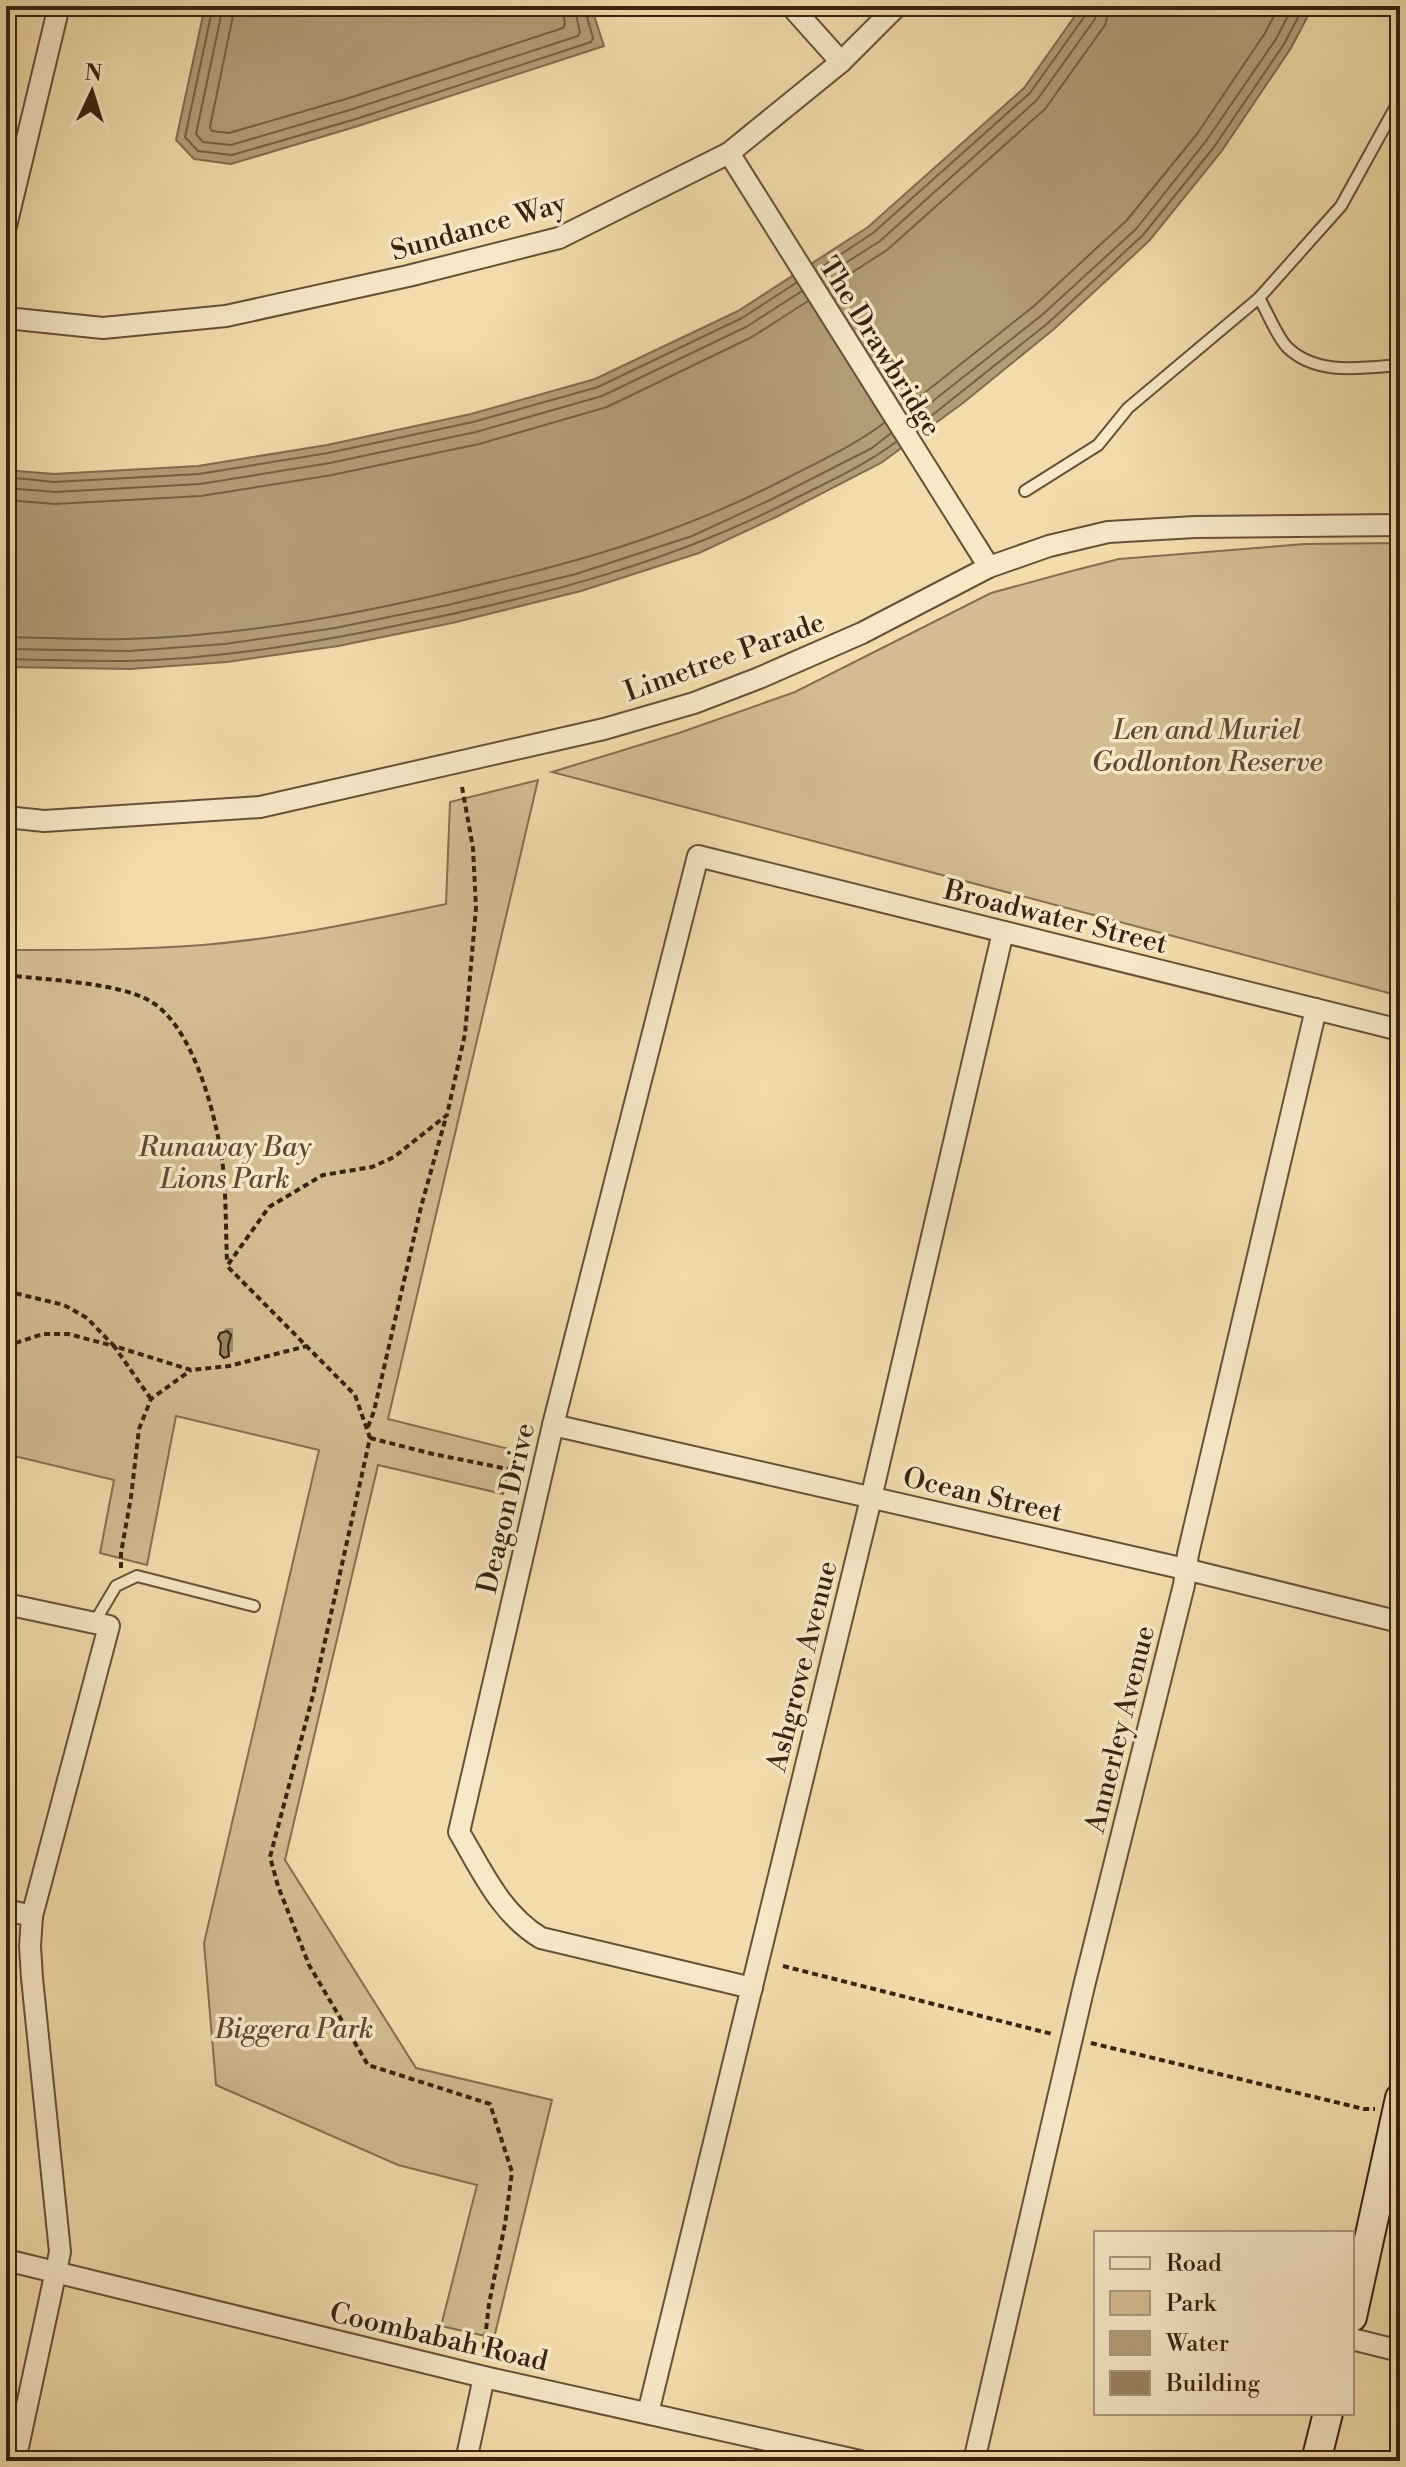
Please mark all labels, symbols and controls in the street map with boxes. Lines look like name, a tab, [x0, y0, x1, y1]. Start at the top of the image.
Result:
north arrow	[52, 52, 132, 132]
text: N	[84, 59, 104, 88]
street label: Sundance Way	[387, 186, 570, 269]
street label: The Drawbridge	[811, 251, 949, 443]
street label: Limetree Parade	[620, 605, 829, 710]
park label: Len and Muriel Godlonton Reserve	[1091, 713, 1323, 780]
street label: Broadwater Street	[939, 873, 1171, 962]
park label: Runaway Bay Lions Park	[138, 1130, 313, 1197]
street label: Deagon Drive	[470, 1420, 543, 1597]
street label: Ocean Street	[899, 1460, 1066, 1531]
street label: Ashgrove Avenue	[759, 1557, 846, 1776]
street label: Annerley Avenue	[1078, 1622, 1163, 1838]
park label: Biggera Park	[214, 2012, 373, 2047]
legend	[1094, 2231, 1354, 2415]
text: Road	[1166, 2249, 1222, 2279]
text: Park	[1166, 2289, 1217, 2319]
street label: Coombabah Road	[326, 2295, 551, 2380]
text: Water	[1165, 2329, 1229, 2359]
text: Building	[1165, 2369, 1260, 2399]

